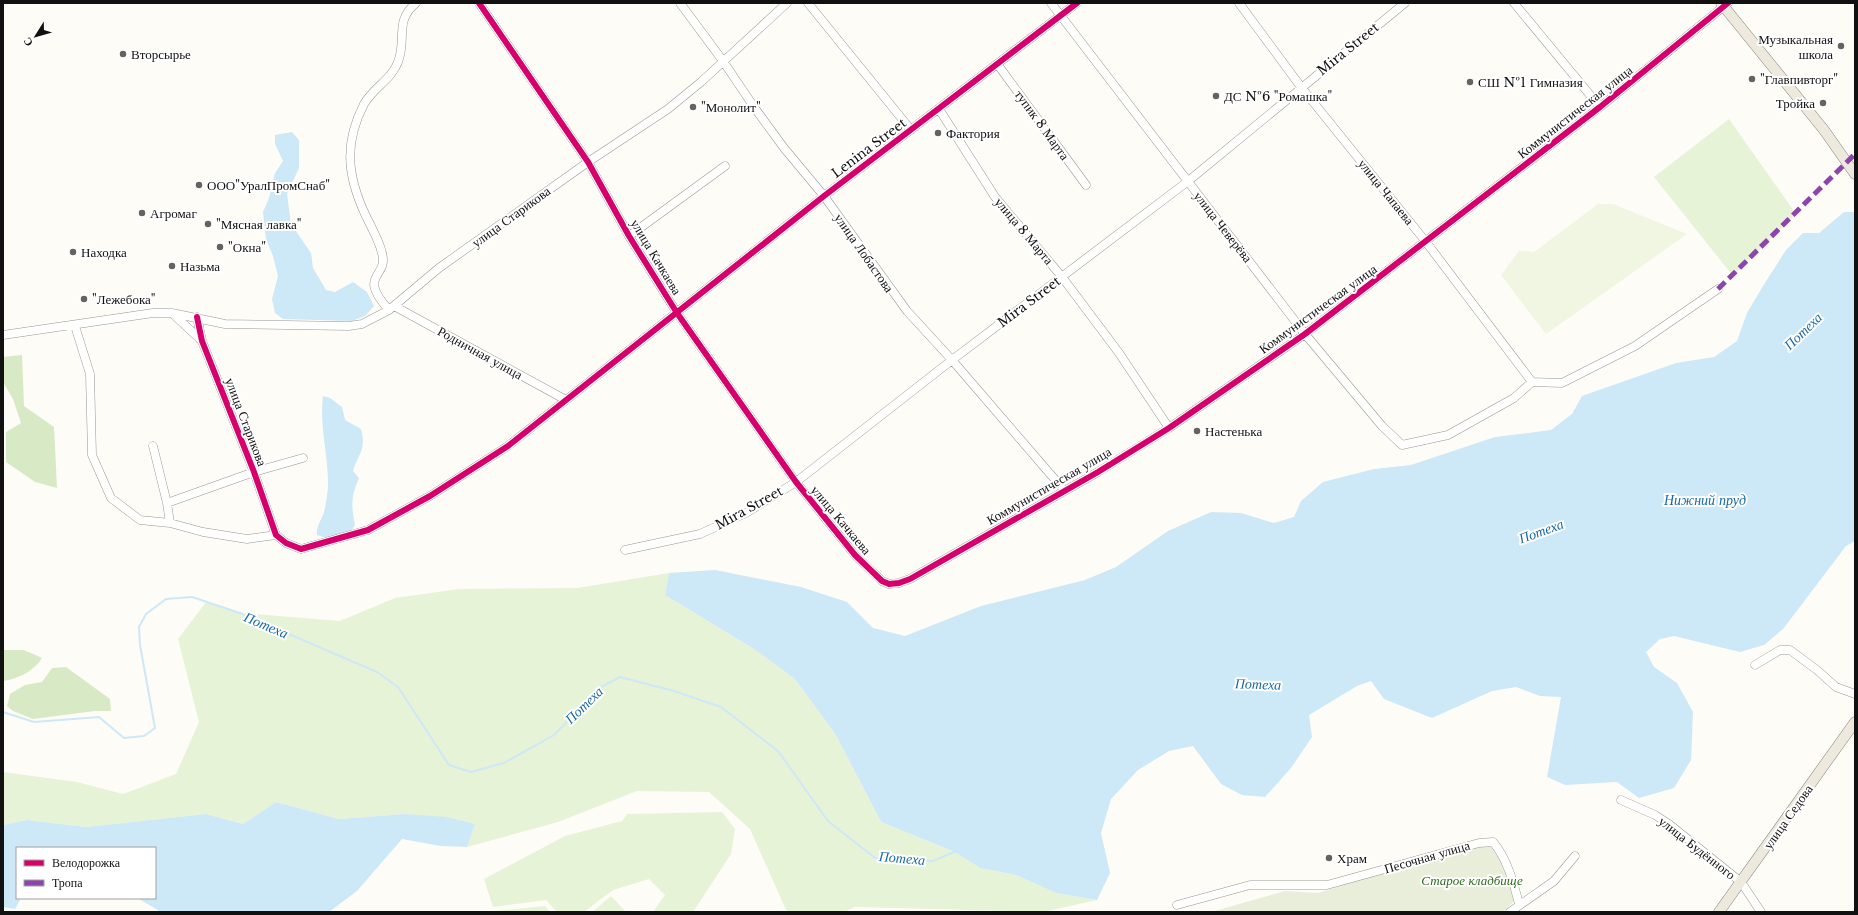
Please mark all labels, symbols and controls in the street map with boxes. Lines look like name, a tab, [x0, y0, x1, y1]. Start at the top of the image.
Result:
north arrow	[16, 16, 56, 56]
street label: Mira Street	[1314, 19, 1382, 79]
place label: Музыкальная школа	[1758, 31, 1833, 63]
text: С	[20, 35, 36, 49]
marker: Музыкальная школа	[1836, 41, 1846, 51]
place label: Вторсырье	[131, 46, 191, 63]
marker: Вторсырье	[118, 49, 128, 59]
street label: Коммунистическая улица	[1514, 62, 1636, 162]
place label: "Главпивторг"	[1760, 71, 1838, 88]
place label: СШ №1 Гимназия	[1478, 74, 1583, 91]
marker: "Главпивторг"	[1747, 74, 1757, 84]
marker: СШ №1 Гимназия	[1465, 77, 1475, 87]
street label: тупик 8 Марта	[1011, 86, 1073, 164]
place label: ДС №6 "Ромашка"	[1224, 88, 1332, 105]
marker: ДС №6 "Ромашка"	[1211, 91, 1221, 101]
place label: Тройка	[1776, 95, 1815, 112]
marker: Тройка	[1818, 98, 1828, 108]
place label: "Монолит"	[701, 99, 761, 116]
marker: "Монолит"	[688, 102, 698, 112]
street label: Lenina Street	[828, 114, 910, 182]
place label: Фактория	[946, 125, 1000, 142]
marker: Фактория	[933, 128, 943, 138]
street label: улица Чапаева	[1354, 156, 1418, 229]
place label: ООО"УралПромСнаб"	[207, 177, 330, 194]
marker: ООО"УралПромСнаб"	[194, 180, 204, 190]
street label: улица Старикова	[468, 183, 554, 251]
street label: улица Чеверёва	[1190, 188, 1256, 266]
street label: улица 8 Марта	[991, 194, 1057, 268]
place label: Агромаг	[150, 205, 197, 222]
marker: Агромаг	[137, 208, 147, 218]
street label: улица Лобастова	[830, 210, 898, 296]
place label: "Мясная лавка"	[216, 216, 302, 233]
street label: улица Качкаева	[627, 216, 685, 298]
marker: "Мясная лавка"	[203, 219, 213, 229]
place label: "Окна"	[228, 239, 266, 256]
marker: "Окна"	[215, 242, 225, 252]
place label: Находка	[81, 244, 127, 261]
marker: Находка	[68, 247, 78, 257]
place label: Назьма	[180, 258, 220, 275]
street label: Коммунистическая улица	[1256, 260, 1380, 358]
marker: Назьма	[167, 261, 177, 271]
street label: Mira Street	[994, 273, 1064, 331]
place label: "Лежебока"	[92, 291, 156, 308]
marker: "Лежебока"	[79, 294, 89, 304]
water label: Потеха	[1779, 308, 1826, 354]
street label: Родничная улица	[434, 323, 526, 383]
street label: улица Старикова	[221, 375, 271, 469]
place label: Настенька	[1205, 423, 1262, 440]
marker: Настенька	[1192, 426, 1202, 436]
street label: Коммунистическая улица	[983, 443, 1115, 529]
street label: Mira Street	[712, 482, 786, 534]
street label: улица Качкаева	[807, 482, 875, 558]
water label: Нижний пруд	[1663, 491, 1746, 509]
water label: Потеха	[1515, 515, 1566, 548]
water label: Потеха	[240, 607, 291, 642]
water label: Потеха	[1234, 674, 1281, 694]
water label: Потеха	[560, 682, 607, 728]
street label: улица Седова	[1759, 781, 1817, 853]
street label: улица Будённого	[1655, 813, 1739, 883]
street label: Песочная улица	[1382, 837, 1472, 877]
legend	[16, 847, 156, 899]
water label: Потеха	[877, 847, 926, 869]
place label: Храм	[1337, 850, 1367, 867]
marker: Храм	[1324, 853, 1334, 863]
text: Велодорожка	[52, 855, 121, 870]
park label: Старое кладбище	[1421, 872, 1523, 889]
text: Тропа	[52, 875, 83, 890]

